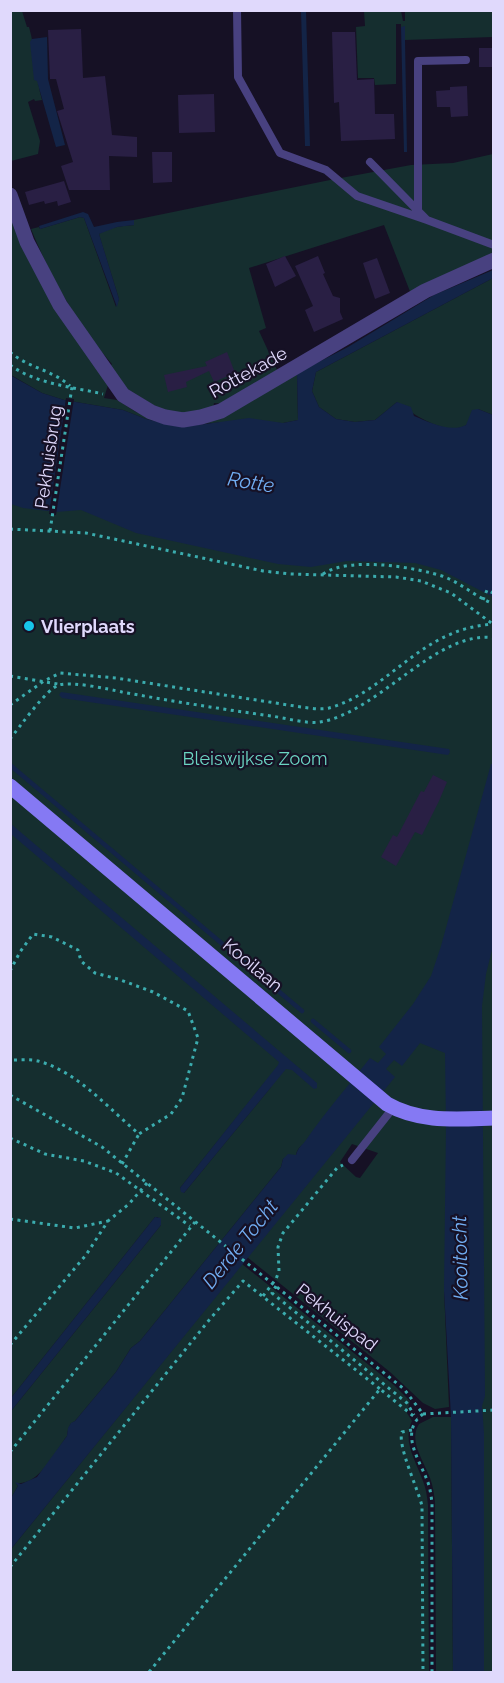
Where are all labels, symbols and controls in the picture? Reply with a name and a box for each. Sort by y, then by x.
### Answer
street label: Rottekade [205,342,291,402]
street label: Pekhuisbrug [30,404,66,510]
water label: Rotte [226,466,276,498]
place label: Vlierplaats [41,616,135,637]
marker: Vlierplaats [22,619,36,633]
park label: Bleiswijkse Zoom [183,748,327,769]
street label: Kooilaan [219,934,287,996]
water label: Derde Tocht [197,1194,283,1293]
water label: Kooitocht [447,1215,473,1300]
street label: Pekhuispad [292,1279,382,1355]

